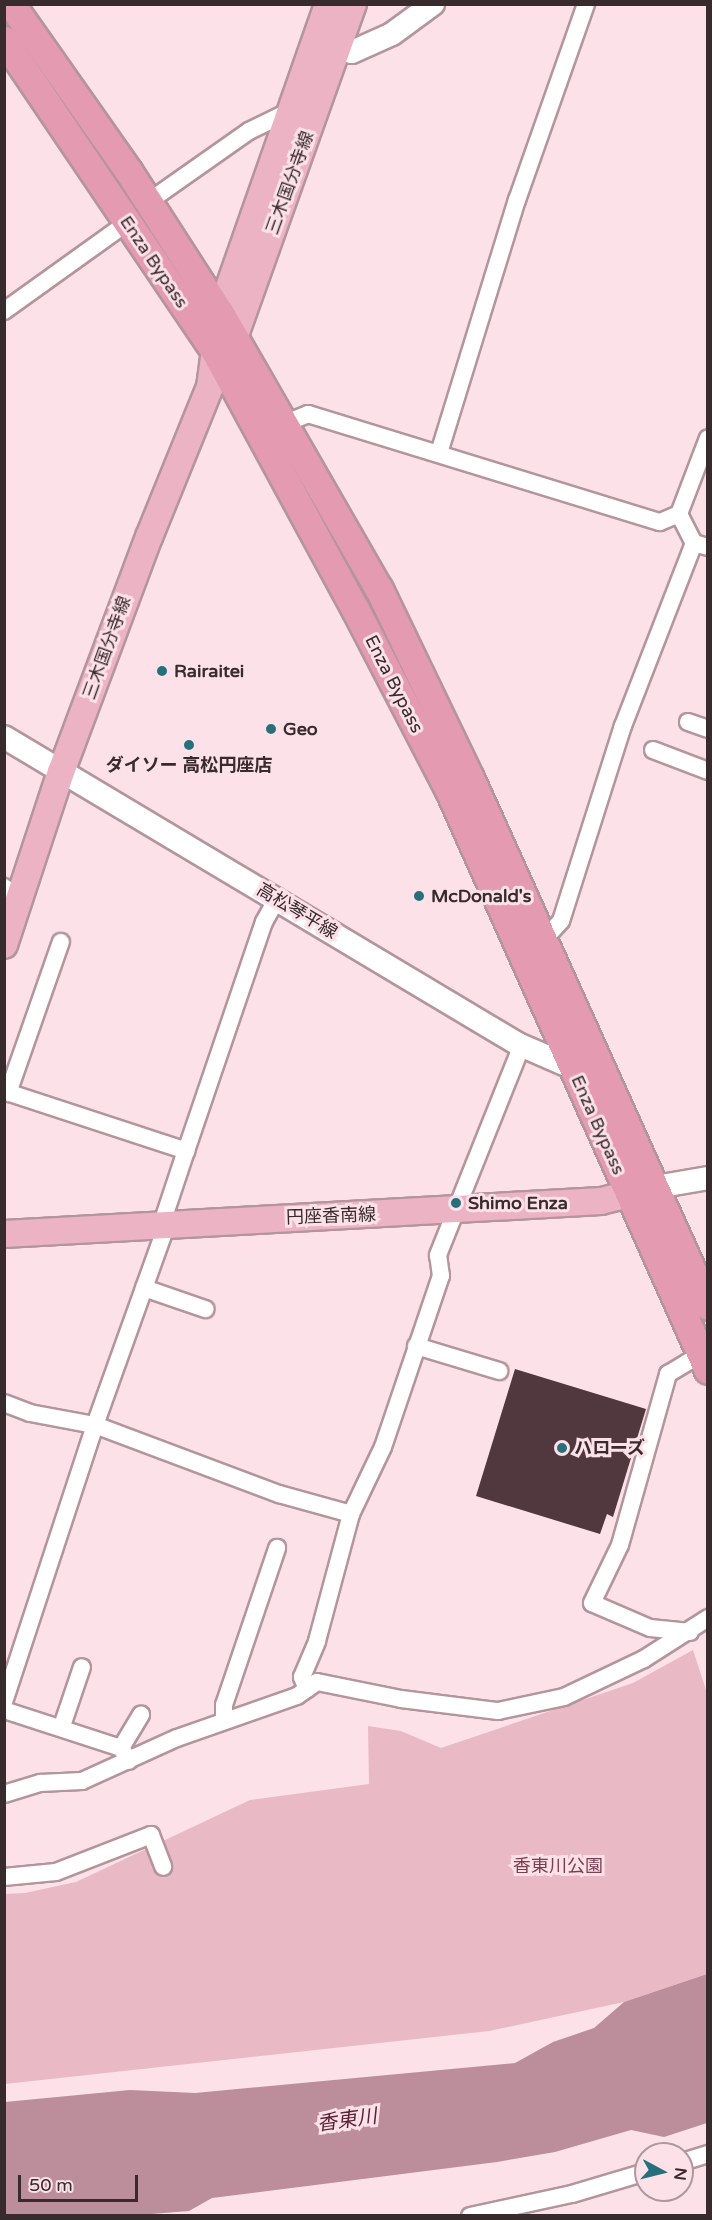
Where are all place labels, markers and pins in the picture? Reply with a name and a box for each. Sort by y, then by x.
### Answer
place label: Rairaitei [174,660,244,682]
marker: Rairaitei [155,664,169,678]
place label: Geo [283,718,318,740]
marker: Geo [264,722,278,736]
marker: ダイソー 高松円座店 [182,738,196,752]
place label: ダイソー 高松円座店 [106,754,272,776]
place label: McDonald's [431,885,531,907]
marker: McDonald's [412,889,426,903]
place label: Shimo Enza [468,1192,568,1214]
marker: Shimo Enza [449,1196,463,1210]
place label: ハローズ [574,1437,646,1459]
marker: ハローズ [555,1441,569,1455]

